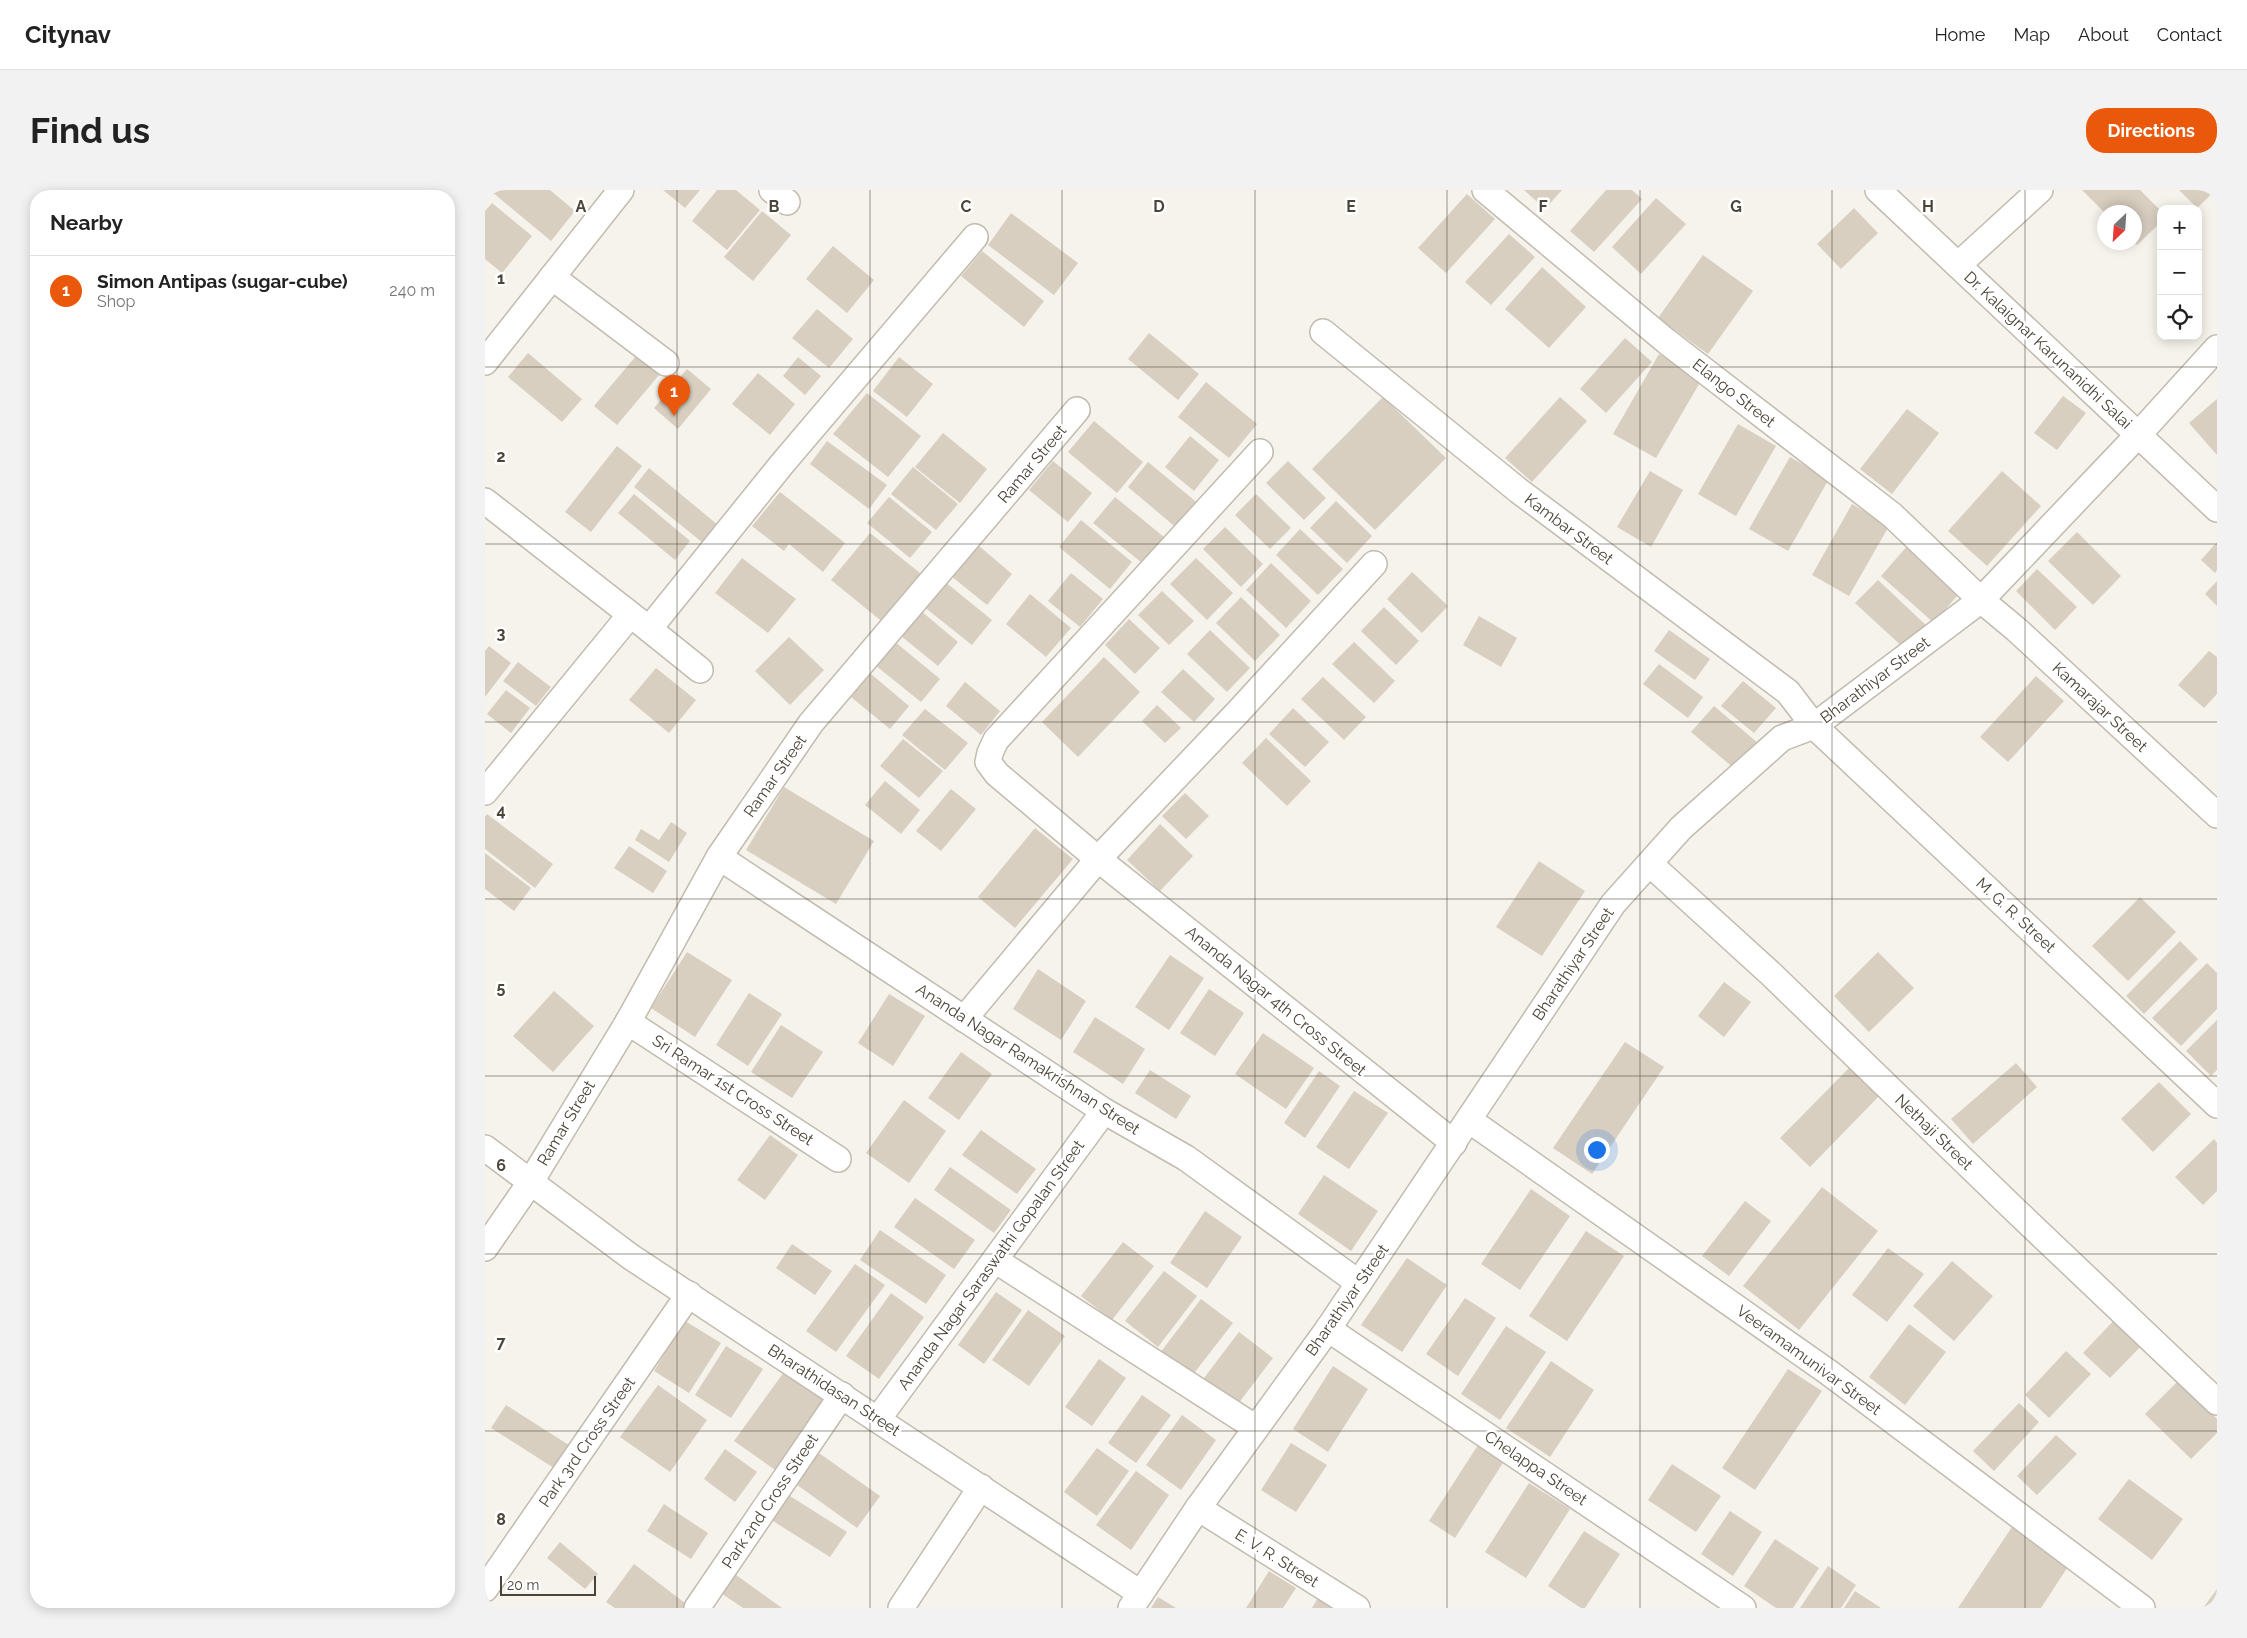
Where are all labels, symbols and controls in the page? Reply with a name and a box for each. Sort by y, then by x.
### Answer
text: Citynav [25,20,111,49]
text: Home [1934,24,1985,45]
text: Map [2013,24,2050,45]
text: About [2078,24,2129,45]
text: Contact [2157,24,2222,45]
button: Directions [2086,108,2217,153]
text: Find us [30,110,150,151]
text: A [576,197,587,216]
text: B [769,197,780,216]
text: C [961,197,972,216]
text: D [1153,197,1165,216]
text: E [1346,197,1356,216]
text: F [1538,197,1548,216]
text: G [1730,197,1742,216]
text: H [1922,197,1934,216]
north arrow [2097,205,2142,250]
map controls [2157,205,2202,340]
button: + [2157,205,2202,250]
text: Nearby [50,210,123,235]
button: − [2157,250,2202,295]
street label: Dr. Kalaignar Karunanidhi Salai [1960,267,2136,433]
text: 1 [497,269,505,288]
text: Simon Antipas (sugar-cube) [97,270,348,292]
text: 1 [62,281,70,300]
text: 240 m [389,281,435,300]
text: Shop [97,292,135,311]
button: locate [2157,295,2202,340]
street label: Elango Street [1689,355,1780,432]
pin: 1 [658,375,690,416]
street label: Ramar Street [994,421,1071,507]
text: 2 [496,447,506,466]
street label: Kambar Street [1521,490,1618,569]
text: 3 [497,624,506,643]
street label: Bharathiyar Street [1817,632,1934,727]
street label: Kamarajar Street [2049,658,2152,756]
street label: Ramar Street [740,731,811,821]
text: 4 [496,801,506,820]
street label: M. G. R. Street [1972,873,2060,957]
street label: Bharathiyar Street [1528,903,1618,1024]
street label: Ananda Nagar 4th Cross Street [1182,922,1371,1080]
text: 5 [497,978,506,997]
street label: Ananda Nagar Ramakrishnan Street [913,979,1144,1139]
street label: Sri Ramar 1st Cross Street [649,1031,818,1150]
street label: Ramar Street [533,1076,599,1169]
street label: Nethaji Street [1891,1090,1977,1174]
street label: Ananda Nagar Saraswathi Gopalan Street [894,1136,1088,1394]
your location [1584,1137,1610,1163]
text: 6 [496,1156,506,1175]
street label: Bharathiyar Street [1301,1240,1393,1360]
street label: Veeramamunivar Street [1733,1301,1886,1419]
text: 7 [497,1333,506,1352]
street label: Bharathidasan Street [764,1340,904,1440]
street label: Park 3rd Cross Street [535,1373,639,1511]
street label: Chelappa Street [1481,1427,1591,1510]
street label: Park 2nd Cross Street [718,1430,822,1572]
text: 8 [496,1510,506,1529]
street label: E. V. R. Street [1232,1525,1323,1592]
scale bar [500,1573,596,1596]
text: 20 m [507,1577,539,1593]

